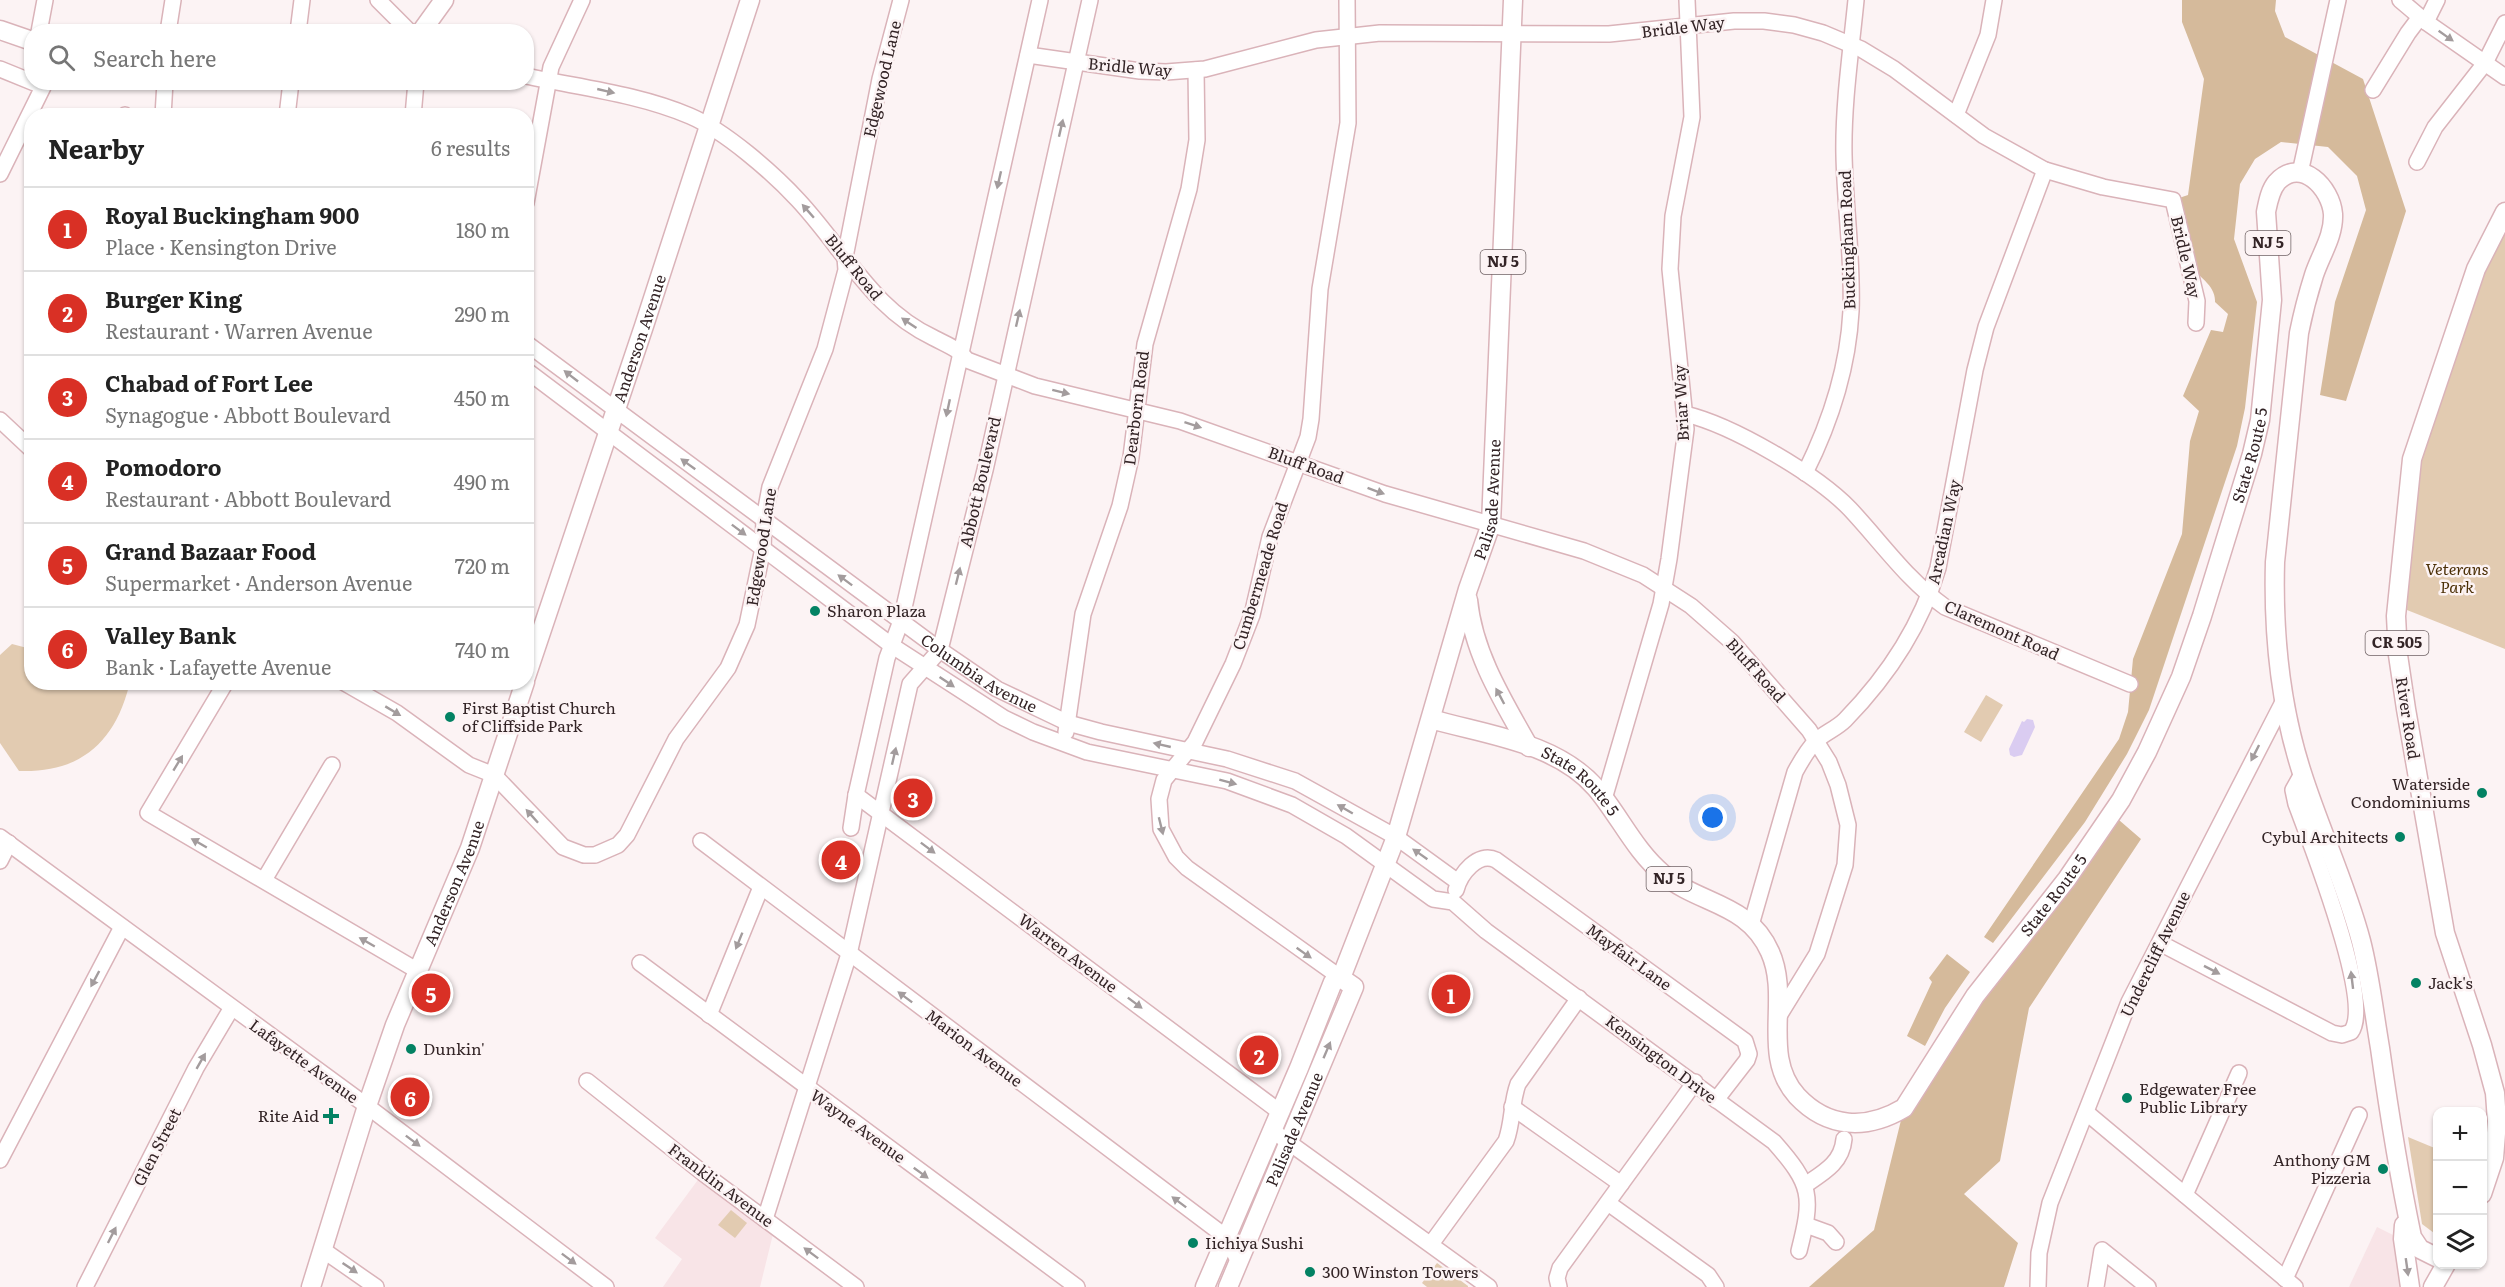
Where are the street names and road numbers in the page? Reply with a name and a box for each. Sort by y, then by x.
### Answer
street label: Bridle Way [1640,9,1727,43]
street label: Edgewood Lane [856,18,906,140]
street label: Bridle Way [1087,50,1174,82]
street label: Buckingham Road [1832,170,1860,310]
street label: Bridle Way [2166,213,2208,301]
street label: Bluff Road [820,228,889,305]
road number: NJ 5 [2246,231,2290,255]
road number: NJ 5 [1480,250,1526,274]
street label: Anderson Avenue [606,271,671,406]
street label: Dearborn Road [1116,349,1154,467]
street label: Briar Way [1666,363,1694,442]
street label: State Route 5 [2225,406,2272,506]
street label: Abbott Boulevard [952,414,1006,550]
street label: Bluff Road [1265,439,1348,489]
street label: Palisade Avenue [1466,439,1506,563]
street label: Arcadian Way [1920,476,1966,587]
street label: Edgewood Lane [739,486,781,608]
street label: Cumbermeade Road [1225,498,1293,653]
street label: Claremont Road [1941,593,2064,665]
street label: Columbia Avenue [916,627,1042,718]
road number: CR 505 [2366,631,2428,655]
street label: Bluff Road [1721,632,1792,707]
street label: River Road [2391,675,2427,761]
street label: State Route 5 [1538,739,1626,820]
street label: Anderson Avenue [417,817,489,949]
street label: State Route 5 [2013,849,2092,941]
road number: NJ 5 [1646,867,1692,891]
street label: Undercliff Avenue [2113,886,2195,1021]
street label: Warren Avenue [1014,907,1123,998]
street label: Mayfair Lane [1582,917,1677,996]
street label: Marion Avenue [921,1003,1028,1092]
street label: Kensington Drive [1601,1008,1722,1108]
street label: Lafayette Avenue [245,1012,364,1108]
street label: Palisade Avenue [1259,1068,1328,1190]
street label: Wayne Avenue [806,1082,911,1168]
street label: Glen Street [126,1103,186,1190]
street label: Franklin Avenue [664,1137,779,1232]

